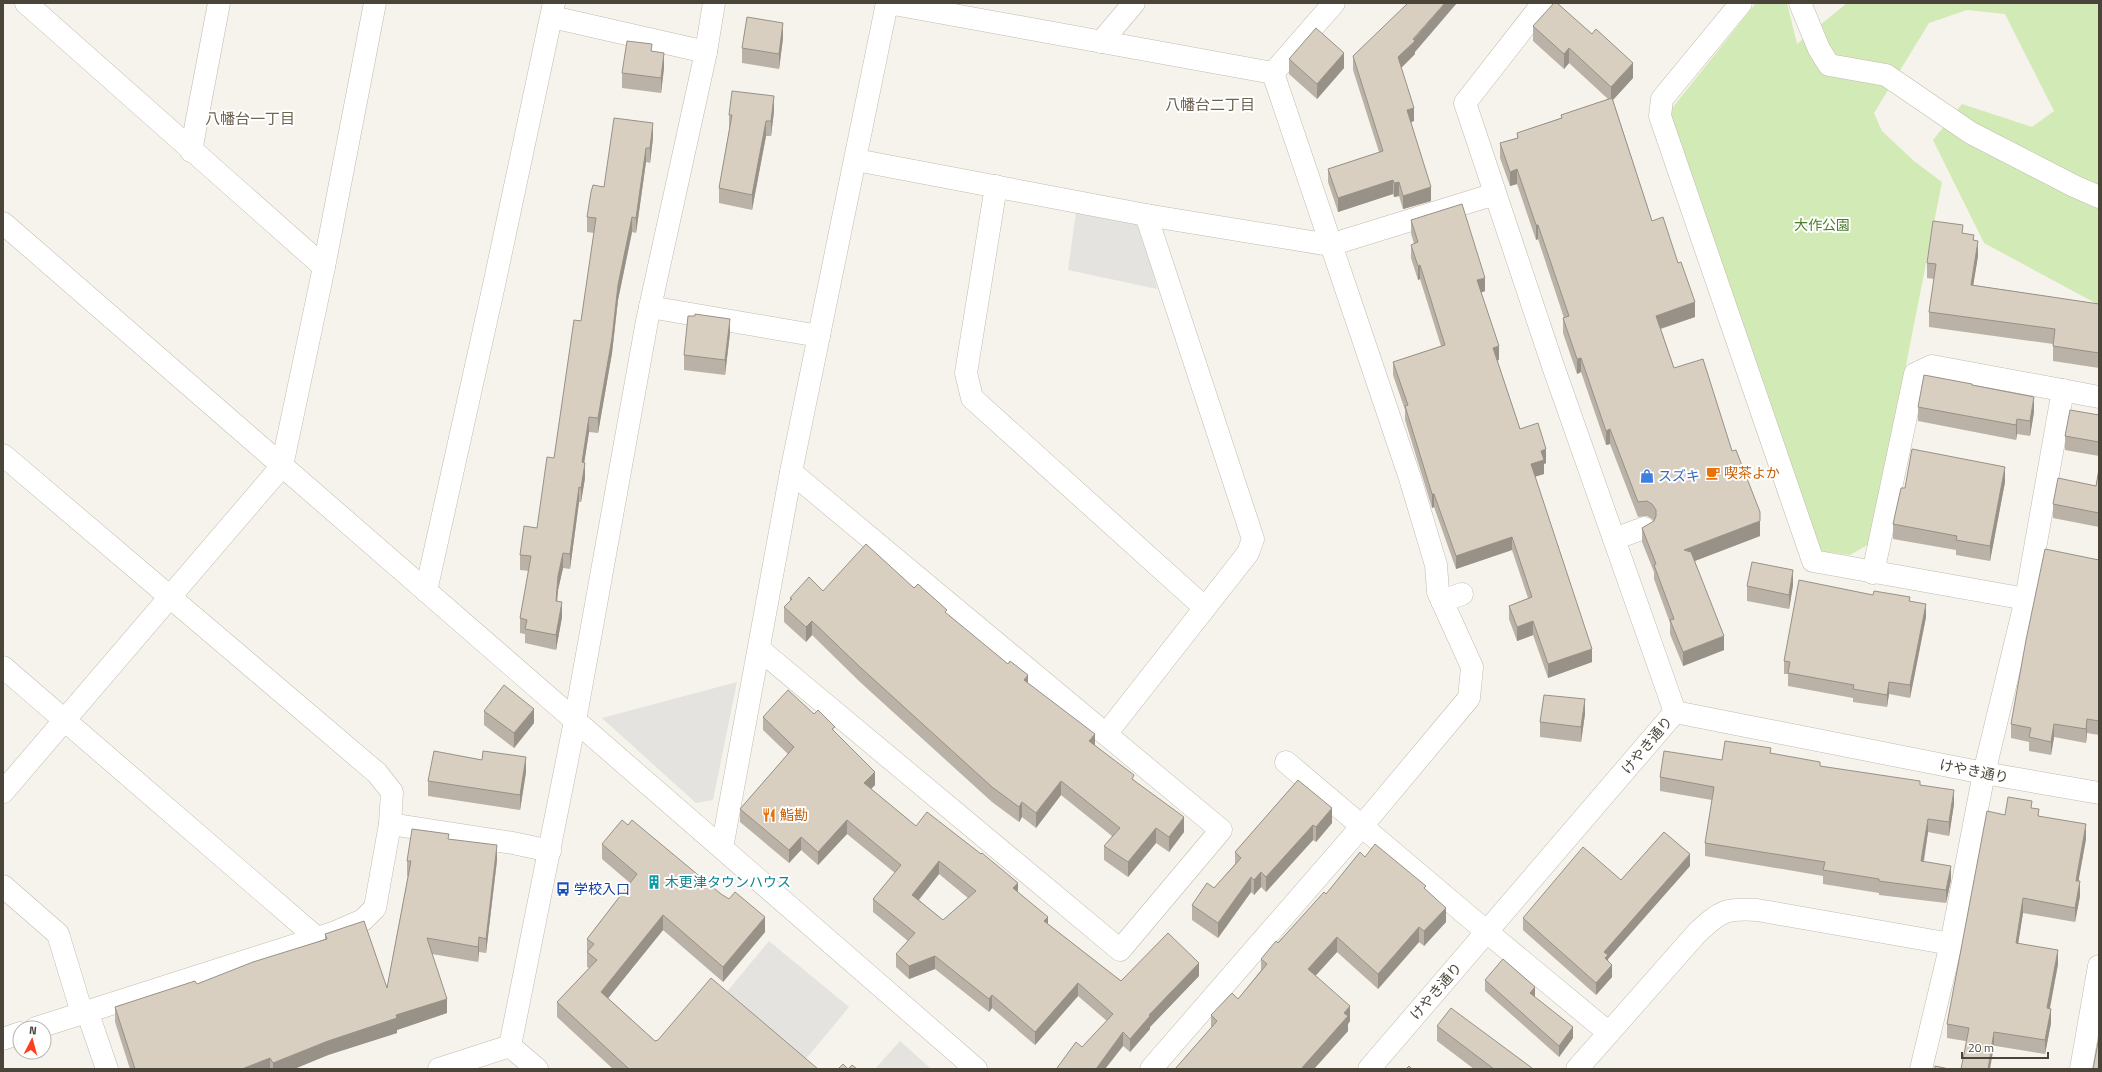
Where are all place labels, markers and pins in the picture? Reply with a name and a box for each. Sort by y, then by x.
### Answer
place label: 喫茶よか [1724,462,1780,483]
place label: スズキ [1658,465,1700,486]
cafe icon: 喫茶よか [1705,465,1721,481]
shop icon: スズキ [1639,468,1655,484]
place label: 鮨勘 [780,804,808,825]
restaurant icon: 鮨勘 [761,807,777,823]
place label: 木更津タウンハウス [665,871,791,892]
building icon: 木更津タウンハウス [646,874,662,890]
place label: 学校入口 [574,878,630,899]
bus stop icon: 学校入口 [555,881,571,897]

